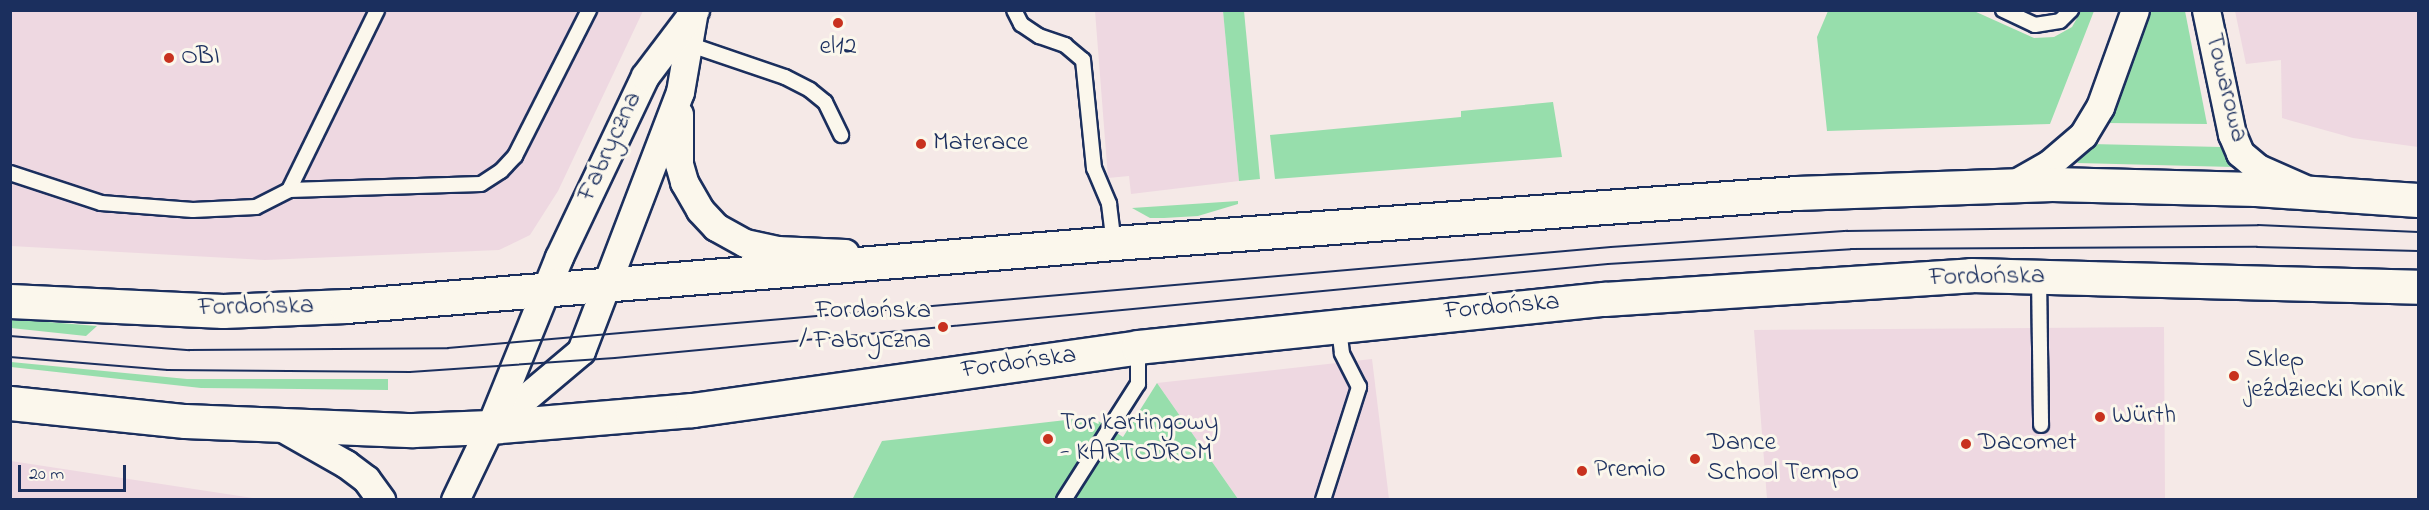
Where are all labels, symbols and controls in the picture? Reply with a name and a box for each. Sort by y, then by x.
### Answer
marker: el12 [831,16,845,30]
street label: Towarowa [2196,30,2254,146]
place label: el12 [819,32,857,64]
place label: OBI [181,42,220,74]
marker: OBI [162,51,176,65]
street label: Fabryczna [572,87,650,207]
place label: Materace [933,128,1028,160]
marker: Materace [914,137,928,151]
street label: Fordońska [1929,261,2045,295]
street label: Fordońska [1443,287,1561,329]
street label: Fordońska [198,291,314,325]
place label: Fordońska / Fabryczna [799,296,931,358]
marker: Fordońska / Fabryczna [936,320,950,334]
street label: Fordońska [960,341,1078,387]
place label: Sklep jeździecki Konik [2246,345,2405,406]
marker: Sklep jeździecki Konik [2227,369,2241,383]
place label: Würth [2112,401,2176,433]
place label: Tor kartingowy - KARTODROM [1060,408,1218,470]
marker: Würth [2093,410,2107,424]
place label: Dance School Tempo [1707,428,1859,490]
place label: Dacomet [1978,428,2077,460]
marker: Tor kartingowy - KARTODROM [1041,432,1055,446]
marker: Dacomet [1959,437,1973,451]
marker: Dance School Tempo [1688,452,1702,466]
scale bar [21,453,129,491]
place label: Premio [1594,455,1666,487]
text: 20 m [29,462,64,488]
marker: Premio [1575,464,1589,478]

